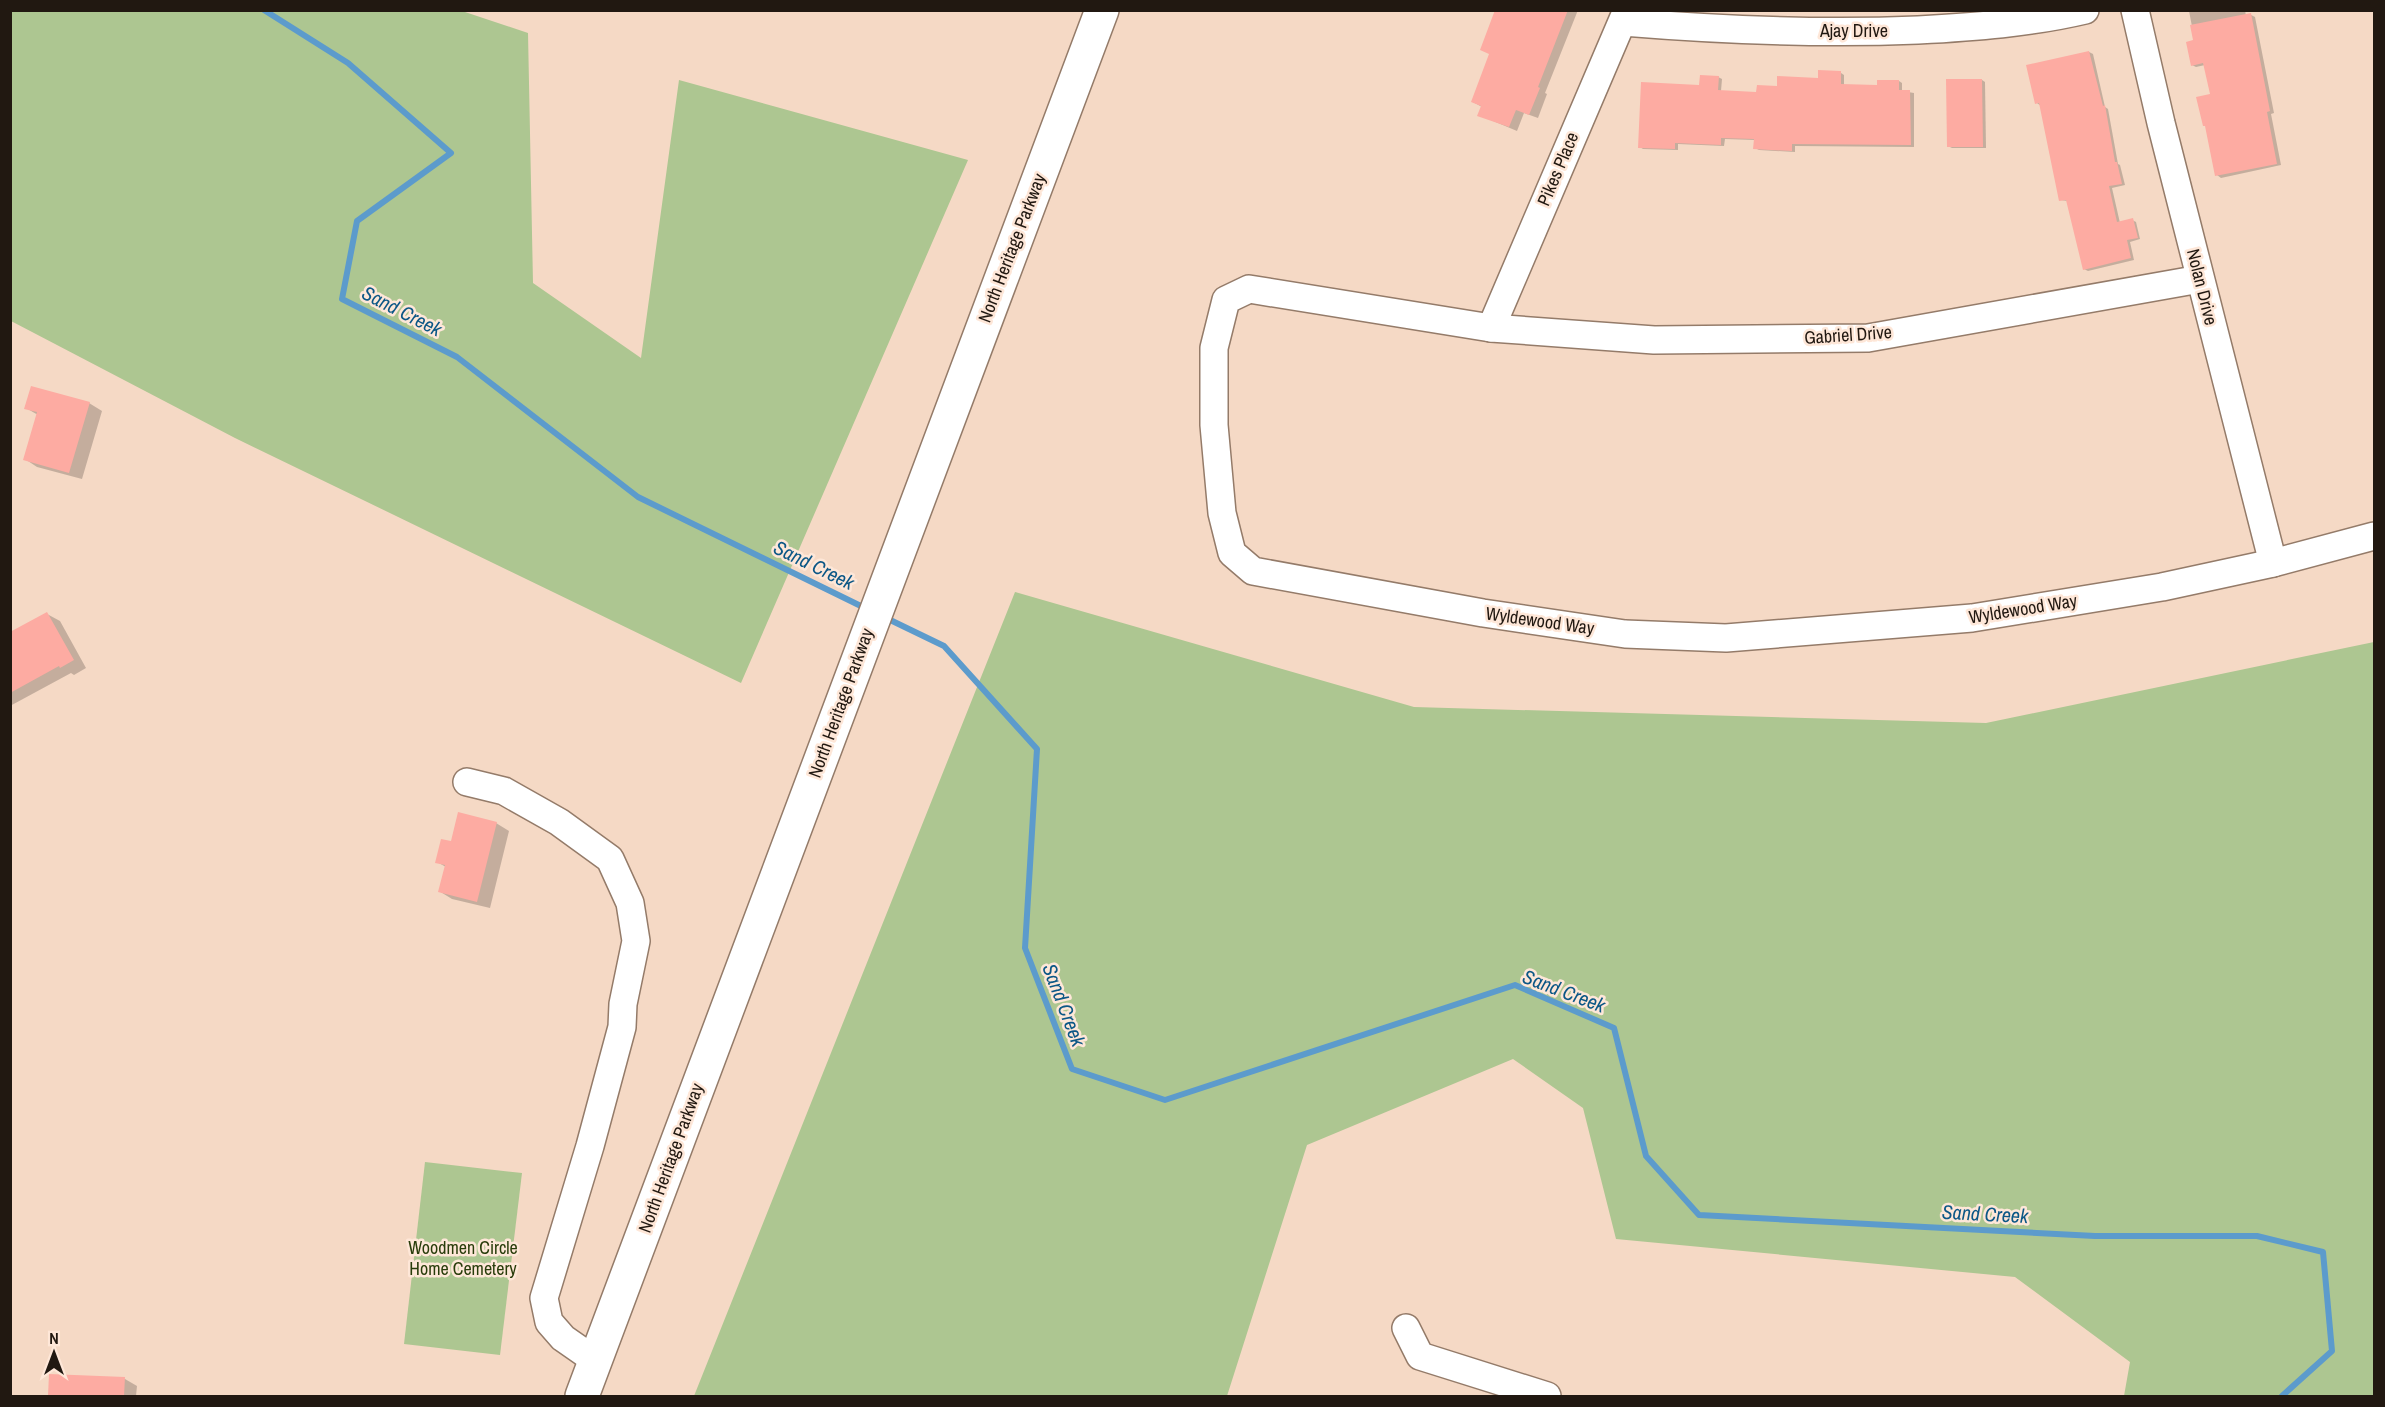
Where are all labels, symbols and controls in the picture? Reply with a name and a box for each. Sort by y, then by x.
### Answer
street label: Ajay Drive [1819,18,1888,43]
street label: Pikes Place [1531,128,1584,210]
street label: North Heritage Parkway [972,169,1052,326]
street label: Nolan Drive [2181,246,2224,328]
water label: Sand Creek [358,279,448,343]
street label: Gabriel Drive [1803,319,1893,350]
water label: Sand Creek [769,533,860,596]
street label: Wyldewood Way [1967,588,2079,629]
street label: Wyldewood Way [1484,601,1597,641]
street label: North Heritage Parkway [802,624,879,781]
water label: Sand Creek [1036,960,1093,1051]
water label: Sand Creek [1519,962,1610,1019]
street label: North Heritage Parkway [632,1079,709,1236]
water label: Sand Creek [1941,1198,2030,1229]
park label: Woodmen Circle Home Cemetery [408,1235,518,1281]
north arrow [24,1323,84,1383]
text: N [49,1327,59,1349]

